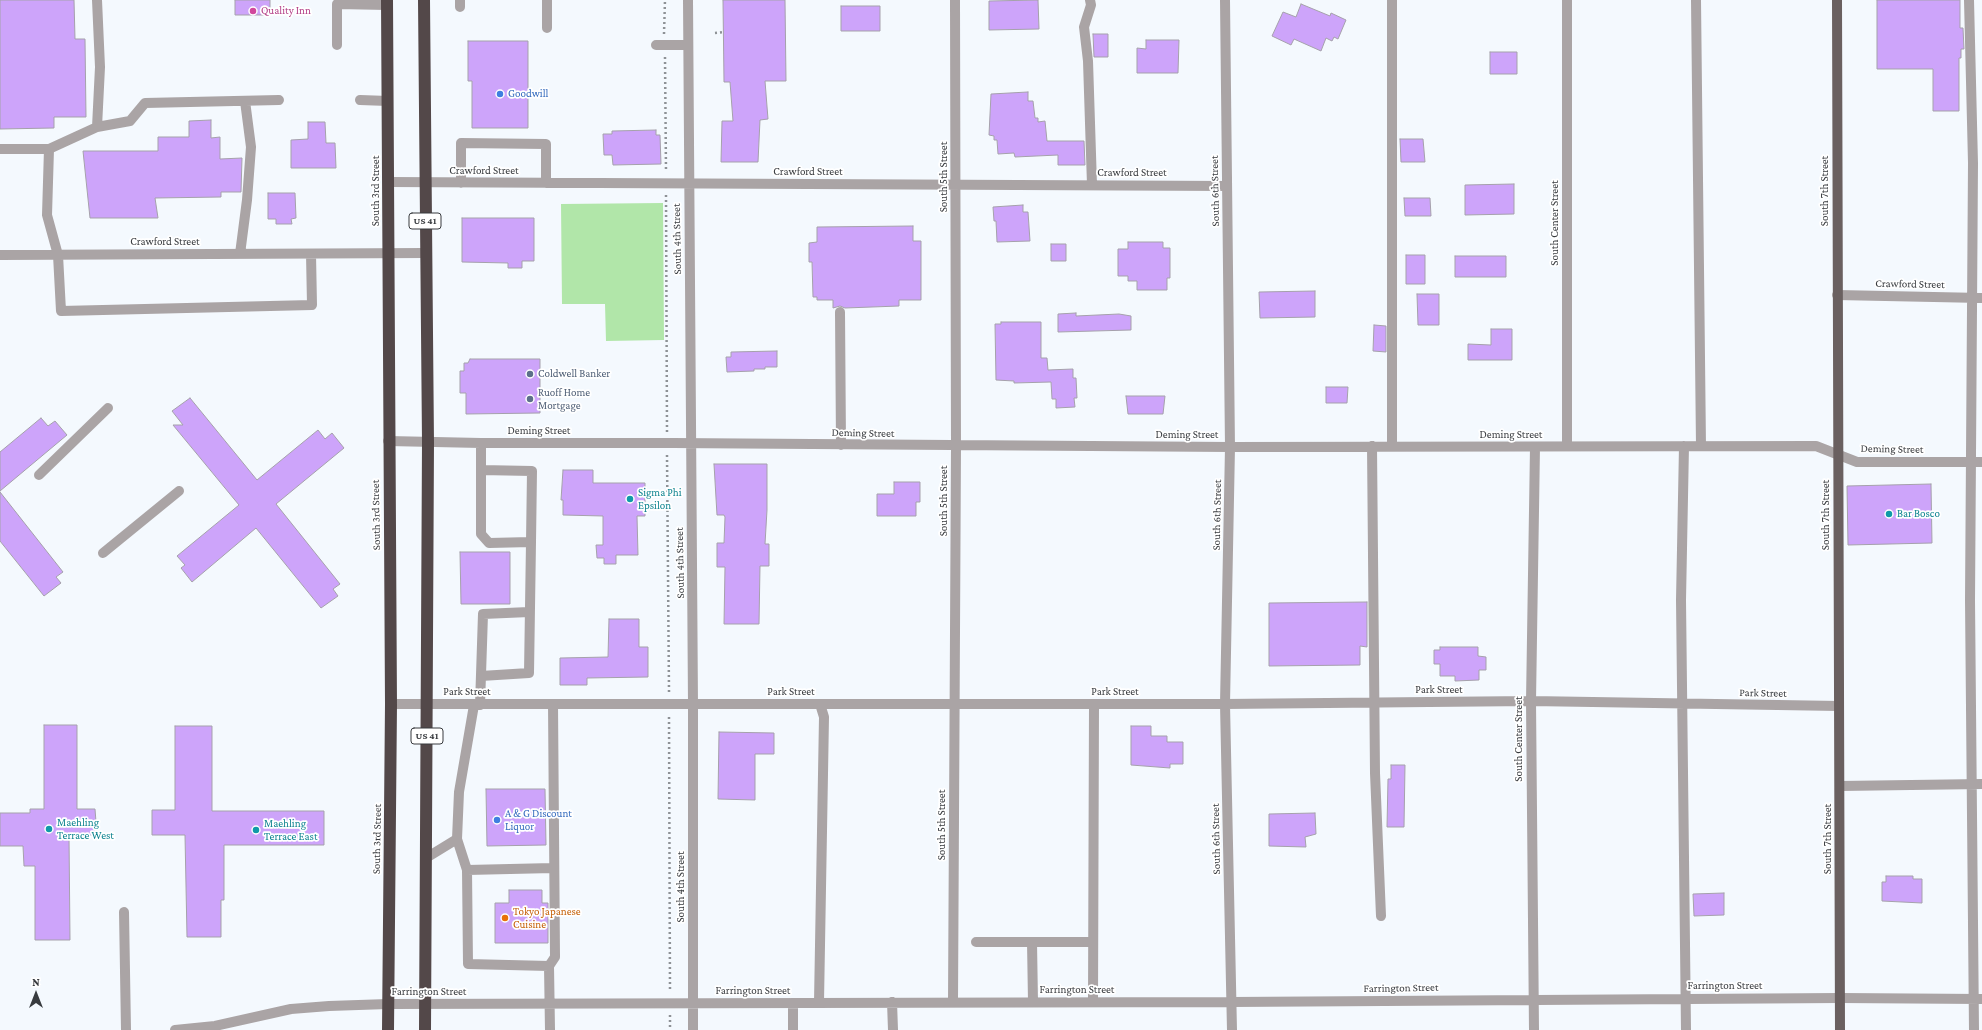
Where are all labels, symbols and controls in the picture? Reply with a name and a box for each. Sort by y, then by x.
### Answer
place label: Quality Inn [261,4,311,18]
marker: Quality Inn [248,6,258,16]
place label: Goodwill [508,87,548,101]
marker: Goodwill [495,89,505,99]
street label: South 5th Street [937,142,951,212]
street label: South 6th Street [1208,155,1222,227]
street label: South 3rd Street [369,156,383,226]
street label: South 7th Street [1818,156,1832,226]
street label: Crawford Street [449,164,519,178]
street label: Crawford Street [773,165,843,179]
street label: Crawford Street [1097,166,1167,180]
street label: South Center Street [1548,180,1562,266]
street label: South 4th Street [670,203,684,275]
road number: US 41 [409,213,441,229]
street label: Crawford Street [130,235,200,249]
street label: Crawford Street [1875,277,1945,291]
place label: Coldwell Banker [538,367,610,381]
marker: Coldwell Banker [525,369,535,379]
place label: Ruoff Home Mortgage [538,386,590,412]
marker: Ruoff Home Mortgage [525,394,535,404]
street label: Deming Street [508,424,570,438]
street label: Deming Street [831,426,895,440]
street label: Deming Street [1156,428,1218,442]
street label: Deming Street [1480,428,1542,442]
street label: Deming Street [1860,442,1924,456]
street label: South 5th Street [937,466,951,536]
street label: South 6th Street [1210,479,1224,551]
street label: South 3rd Street [369,480,383,550]
street label: South 7th Street [1819,480,1833,550]
place label: Sigma Phi Epsilon [638,486,682,512]
marker: Sigma Phi Epsilon [625,494,635,504]
place label: Bar Bosco [1897,507,1940,521]
marker: Bar Bosco [1884,509,1894,519]
street label: South 4th Street [673,527,687,599]
street label: Park Street [1415,683,1463,697]
street label: Park Street [443,685,491,699]
street label: Park Street [767,685,815,699]
street label: Park Street [1091,685,1139,699]
street label: Park Street [1739,686,1787,700]
street label: South Center Street [1512,696,1526,782]
road number: US 41 [411,728,443,744]
street label: South 5th Street [935,790,949,860]
street label: South 6th Street [1209,803,1223,875]
street label: South 3rd Street [370,804,384,874]
street label: South 7th Street [1821,804,1835,874]
place label: A & G Discount Liquor [505,807,572,833]
marker: A & G Discount Liquor [492,815,502,825]
place label: Maehling Terrace West [57,816,114,842]
place label: Maehling Terrace East [264,817,318,843]
marker: Maehling Terrace West [44,824,54,834]
marker: Maehling Terrace East [251,825,261,835]
street label: South 4th Street [674,851,688,923]
place label: Tokyo Japanese Cuisine [513,905,581,931]
marker: Tokyo Japanese Cuisine [500,913,510,923]
north arrow [16,974,56,1014]
text: N [32,976,40,988]
street label: Farrington Street [1688,979,1762,993]
street label: Farrington Street [1363,981,1439,995]
street label: Farrington Street [1040,983,1114,997]
street label: Farrington Street [716,984,790,998]
street label: Farrington Street [392,985,466,999]

